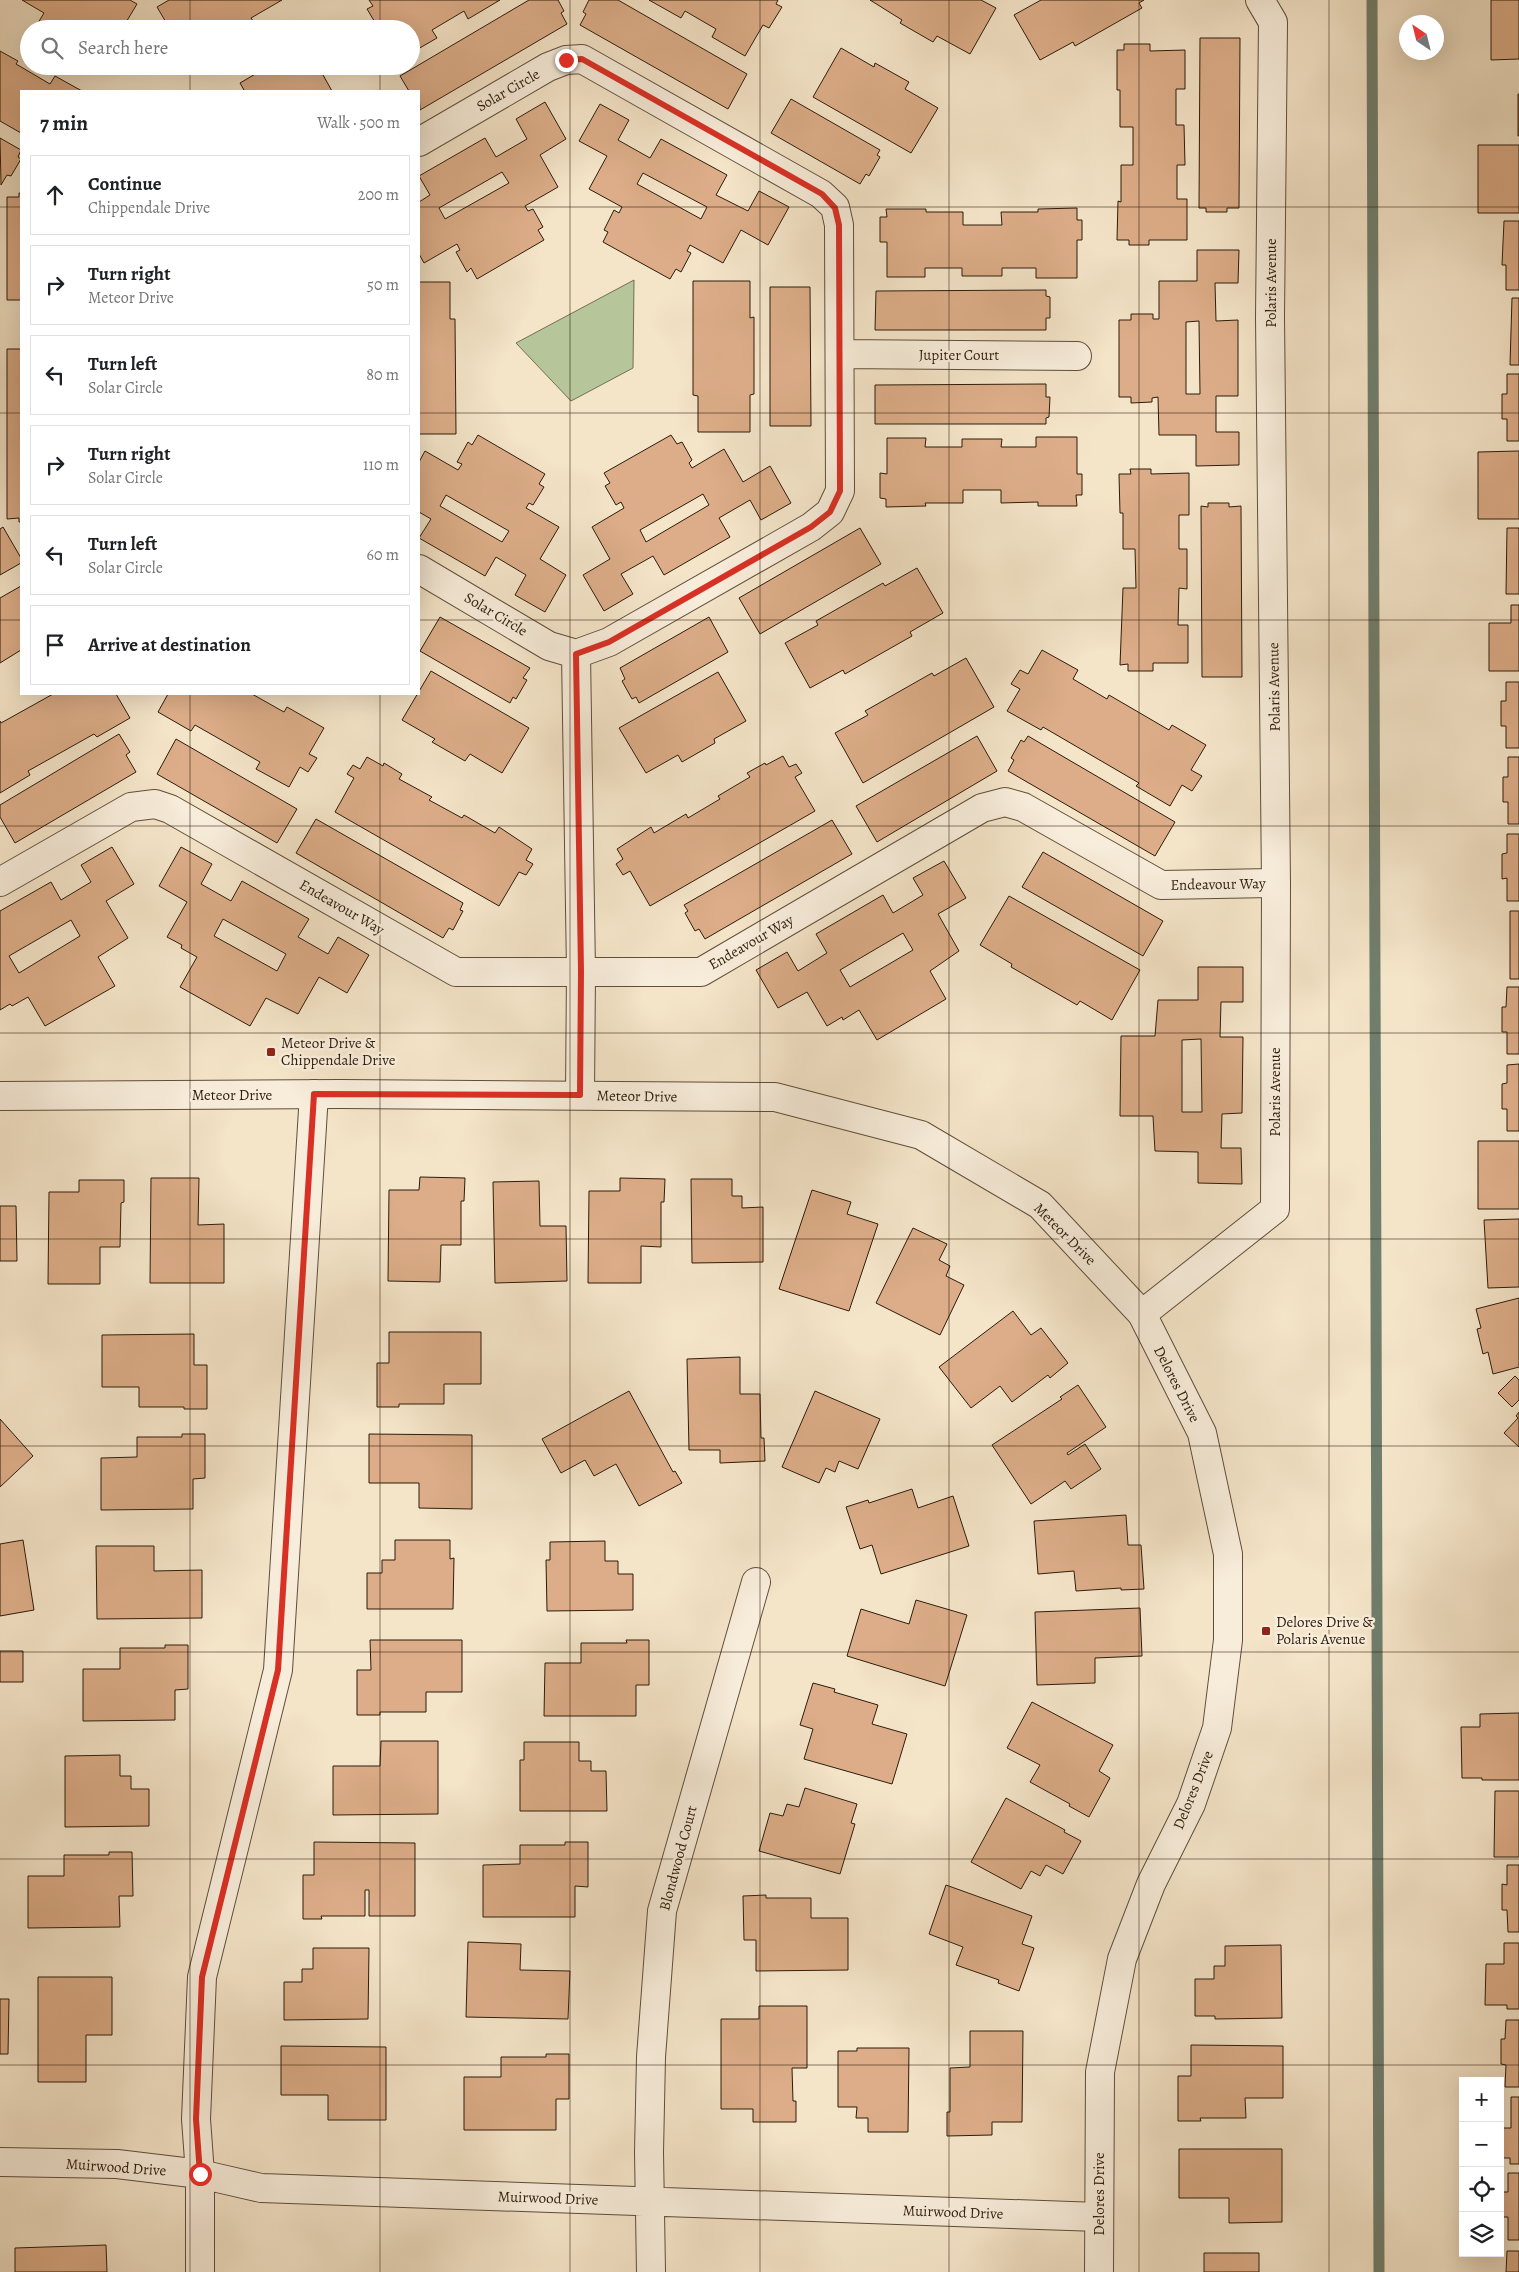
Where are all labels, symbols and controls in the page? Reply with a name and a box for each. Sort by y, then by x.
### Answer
north arrow [1399,15,1444,60]
search box [20,20,420,75]
icon: search [38,34,66,62]
text: Search here [78,35,168,61]
route end [555,49,578,72]
street label: Solar Circle [473,64,544,116]
text: 7 min [40,109,88,137]
text: Walk · 500 m [317,112,400,134]
text: Continue [88,171,162,197]
icon: ahead [41,181,69,209]
text: 200 m [358,184,399,206]
text: Chippendale Drive [88,197,210,219]
street label: Polaris Avenue [1261,238,1281,328]
text: Turn right [88,261,170,287]
icon: right [41,271,69,299]
text: 50 m [367,274,399,296]
text: Meteor Drive [88,287,174,309]
street label: Jupiter Court [919,345,999,365]
text: Turn left [88,351,157,377]
icon: left [41,361,69,389]
text: 80 m [366,364,399,386]
text: Solar Circle [88,377,163,399]
text: Turn right [88,441,170,467]
icon: right [41,451,69,479]
text: 110 m [363,454,399,476]
text: Solar Circle [88,467,163,489]
text: Turn left [88,531,157,557]
icon: left [41,541,69,569]
text: 60 m [367,544,399,566]
text: Solar Circle [88,557,163,579]
street label: Solar Circle [461,587,531,641]
icon: arrive [41,631,69,659]
text: Arrive at destination [88,632,251,658]
street label: Polaris Avenue [1263,642,1285,732]
street label: Endeavour Way [1170,873,1266,895]
street label: Endeavour Way [296,875,388,940]
street label: Endeavour Way [705,909,797,974]
place label: Meteor Drive & Chippendale Drive [281,1033,396,1070]
marker: Meteor Drive & Chippendale Drive [265,1046,277,1058]
street label: Polaris Avenue [1265,1047,1285,1137]
street label: Meteor Drive [192,1085,273,1105]
street label: Meteor Drive [597,1085,678,1107]
street label: Meteor Drive [1029,1198,1101,1270]
street label: Delores Drive [1149,1342,1205,1426]
place label: Delores Drive & Polaris Avenue [1276,1612,1373,1649]
marker: Delores Drive & Polaris Avenue [1260,1625,1272,1637]
street label: Delores Drive [1168,1747,1218,1832]
street label: Blondwood Court [654,1803,702,1913]
map controls [1459,2077,1504,2257]
button: + [1459,2077,1504,2122]
button: − [1459,2122,1504,2167]
street label: Delores Drive [1089,2152,1109,2236]
street label: Muirwood Drive [65,2154,167,2181]
route start [189,2163,212,2186]
button: locate [1459,2167,1504,2212]
street label: Muirwood Drive [497,2186,599,2210]
street label: Muirwood Drive [902,2200,1004,2224]
button: layers [1459,2212,1504,2257]

